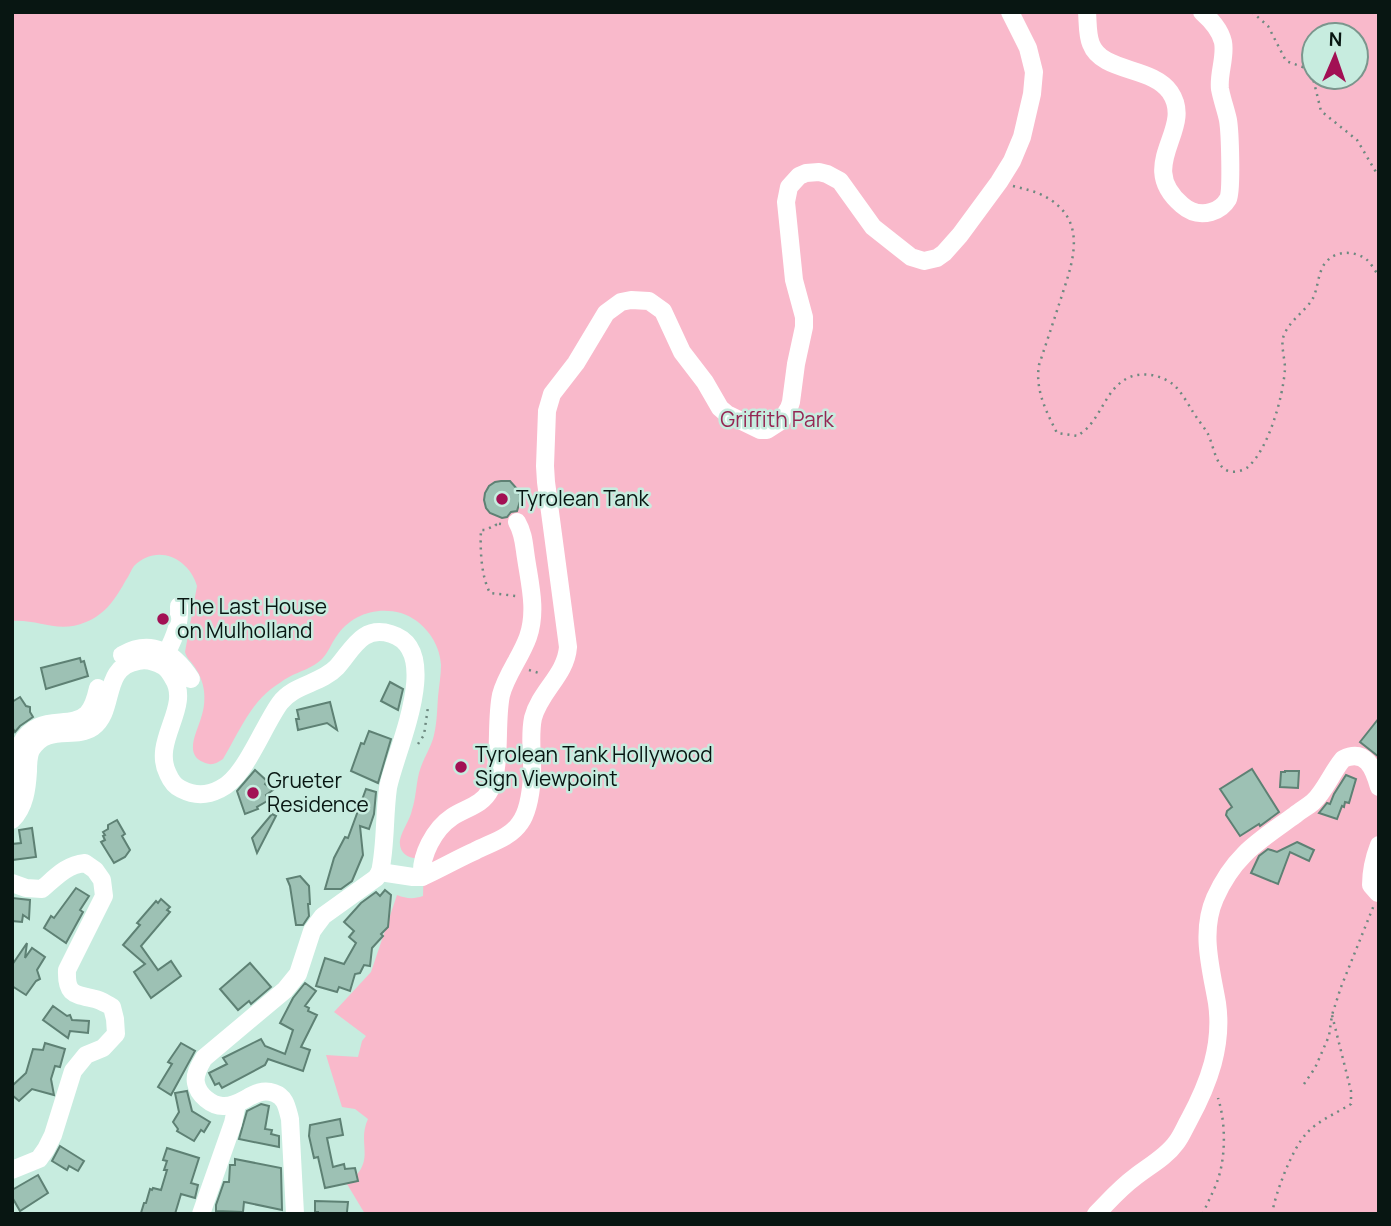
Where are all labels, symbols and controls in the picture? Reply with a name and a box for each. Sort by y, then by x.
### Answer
north arrow [1300,21,1370,91]
text: N [1328,26,1343,52]
park label: Griffith Park [720,405,834,433]
place label: Tyrolean Tank [516,484,649,512]
marker: Tyrolean Tank [494,491,510,507]
place label: The Last House on Mulholland [177,592,327,644]
marker: The Last House on Mulholland [155,611,171,627]
place label: Tyrolean Tank Hollywood Sign Viewpoint [475,740,713,792]
marker: Tyrolean Tank Hollywood Sign Viewpoint [453,759,469,775]
place label: Grueter Residence [267,766,369,818]
marker: Grueter Residence [245,785,261,801]

